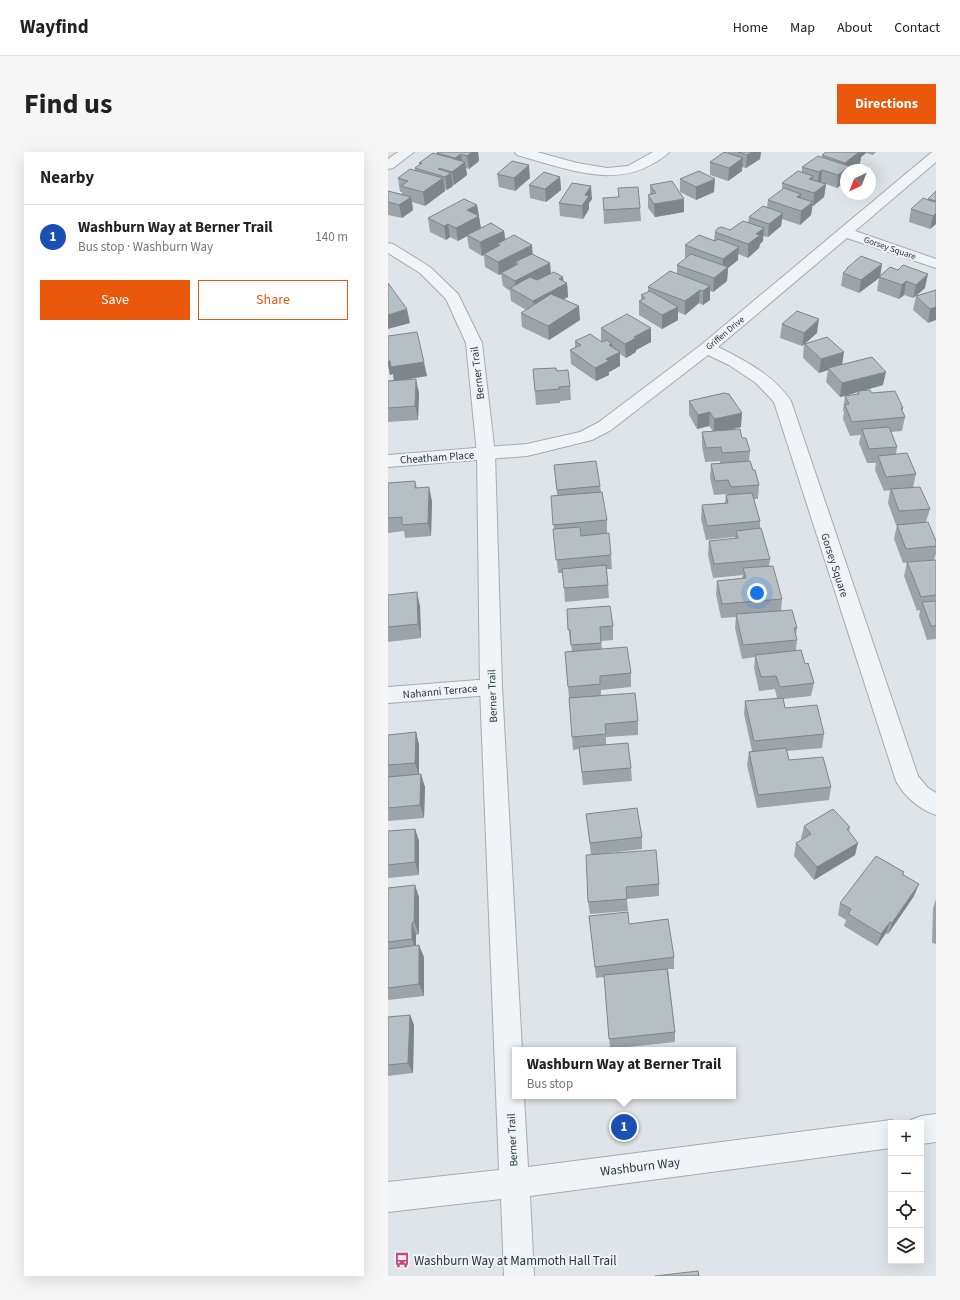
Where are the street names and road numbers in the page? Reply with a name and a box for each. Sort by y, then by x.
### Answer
street label: Gorsey Square [862,233,918,264]
street label: Griffen Drive [703,313,748,353]
street label: Berner Trail [467,345,488,400]
street label: Cheatham Place [399,447,475,468]
street label: Gorsey Square [817,531,852,600]
street label: Berner Trail [484,669,501,723]
street label: Nahanni Terrace [402,681,479,702]
street label: Berner Trail [504,1113,521,1167]
street label: Washburn Way [599,1153,681,1181]

